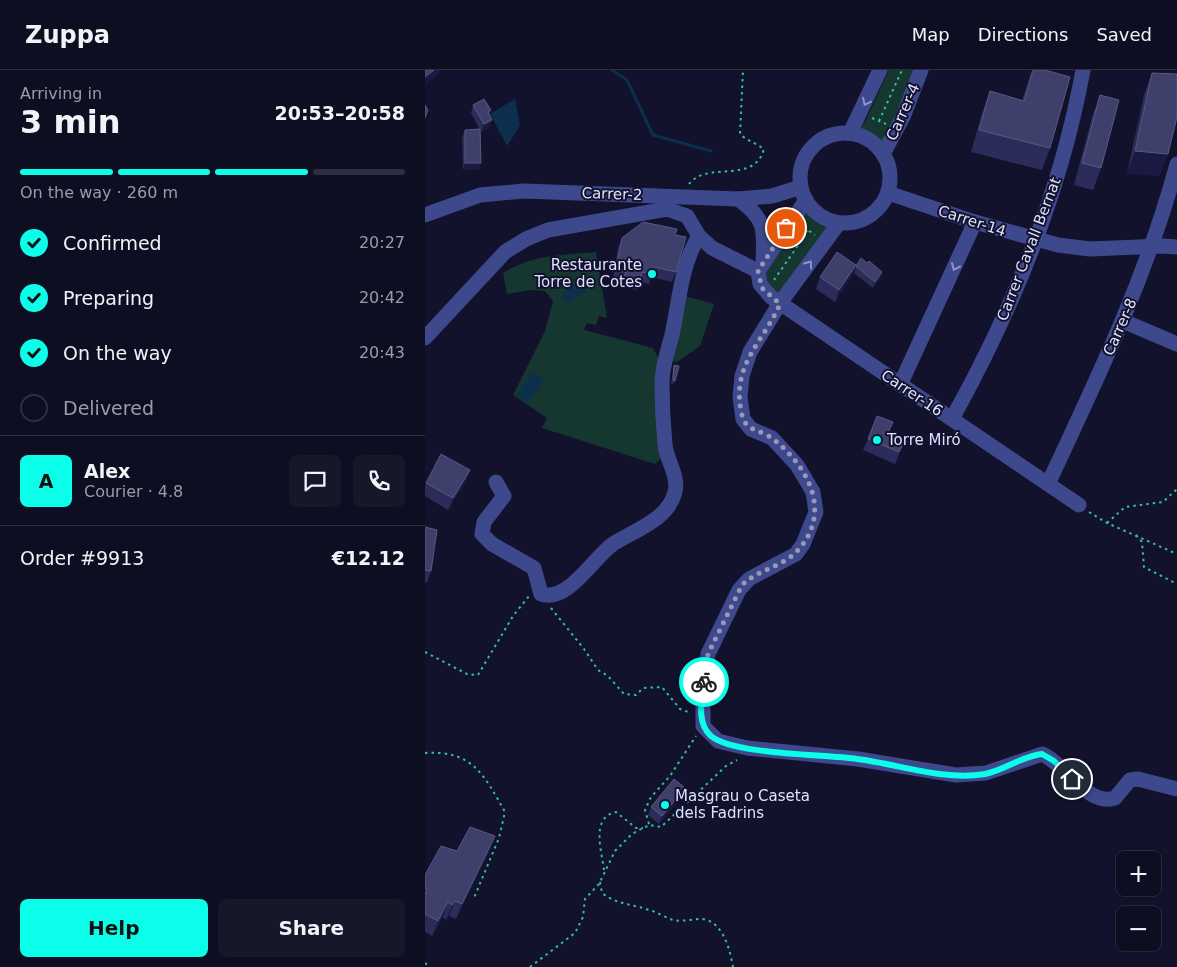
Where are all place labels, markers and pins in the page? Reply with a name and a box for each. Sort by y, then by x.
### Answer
pin [765,207,807,249]
place label: Restaurante Torre de Cotes [533,256,642,291]
marker: Restaurante Torre de Cotes [646,268,658,280]
place label: Torre Miró [886,431,961,449]
marker: Torre Miró [871,434,883,446]
pin [1051,758,1093,800]
place label: Masgrau o Caseta dels Fadrins [675,787,810,822]
marker: Masgrau o Caseta dels Fadrins [659,799,671,811]

